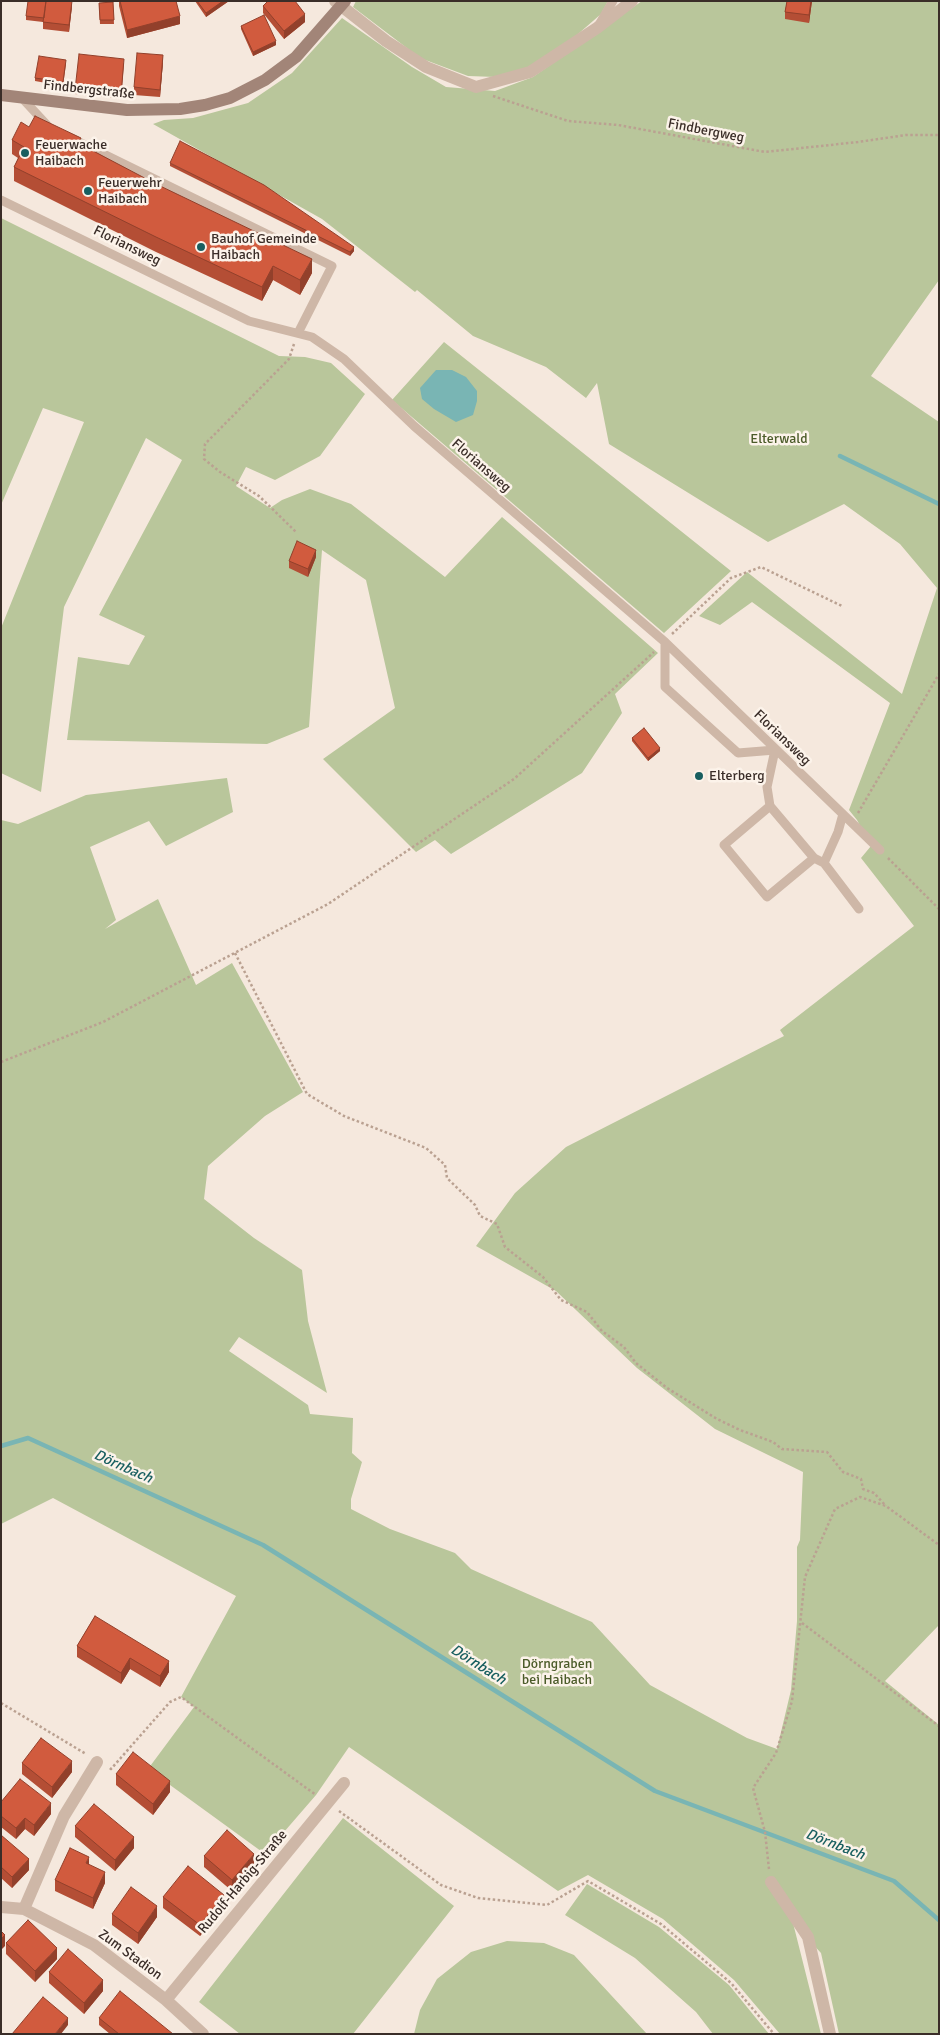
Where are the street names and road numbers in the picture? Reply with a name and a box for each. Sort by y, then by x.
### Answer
street label: Findbergstraße [42,77,136,103]
street label: Findbergweg [666,115,746,147]
street label: Floriansweg [91,222,163,270]
street label: Floriansweg [448,436,514,496]
street label: Floriansweg [750,707,814,769]
street label: Rudolf-Harbig-Straße [195,1827,291,1937]
street label: Zum Stadion [95,1926,165,1984]

